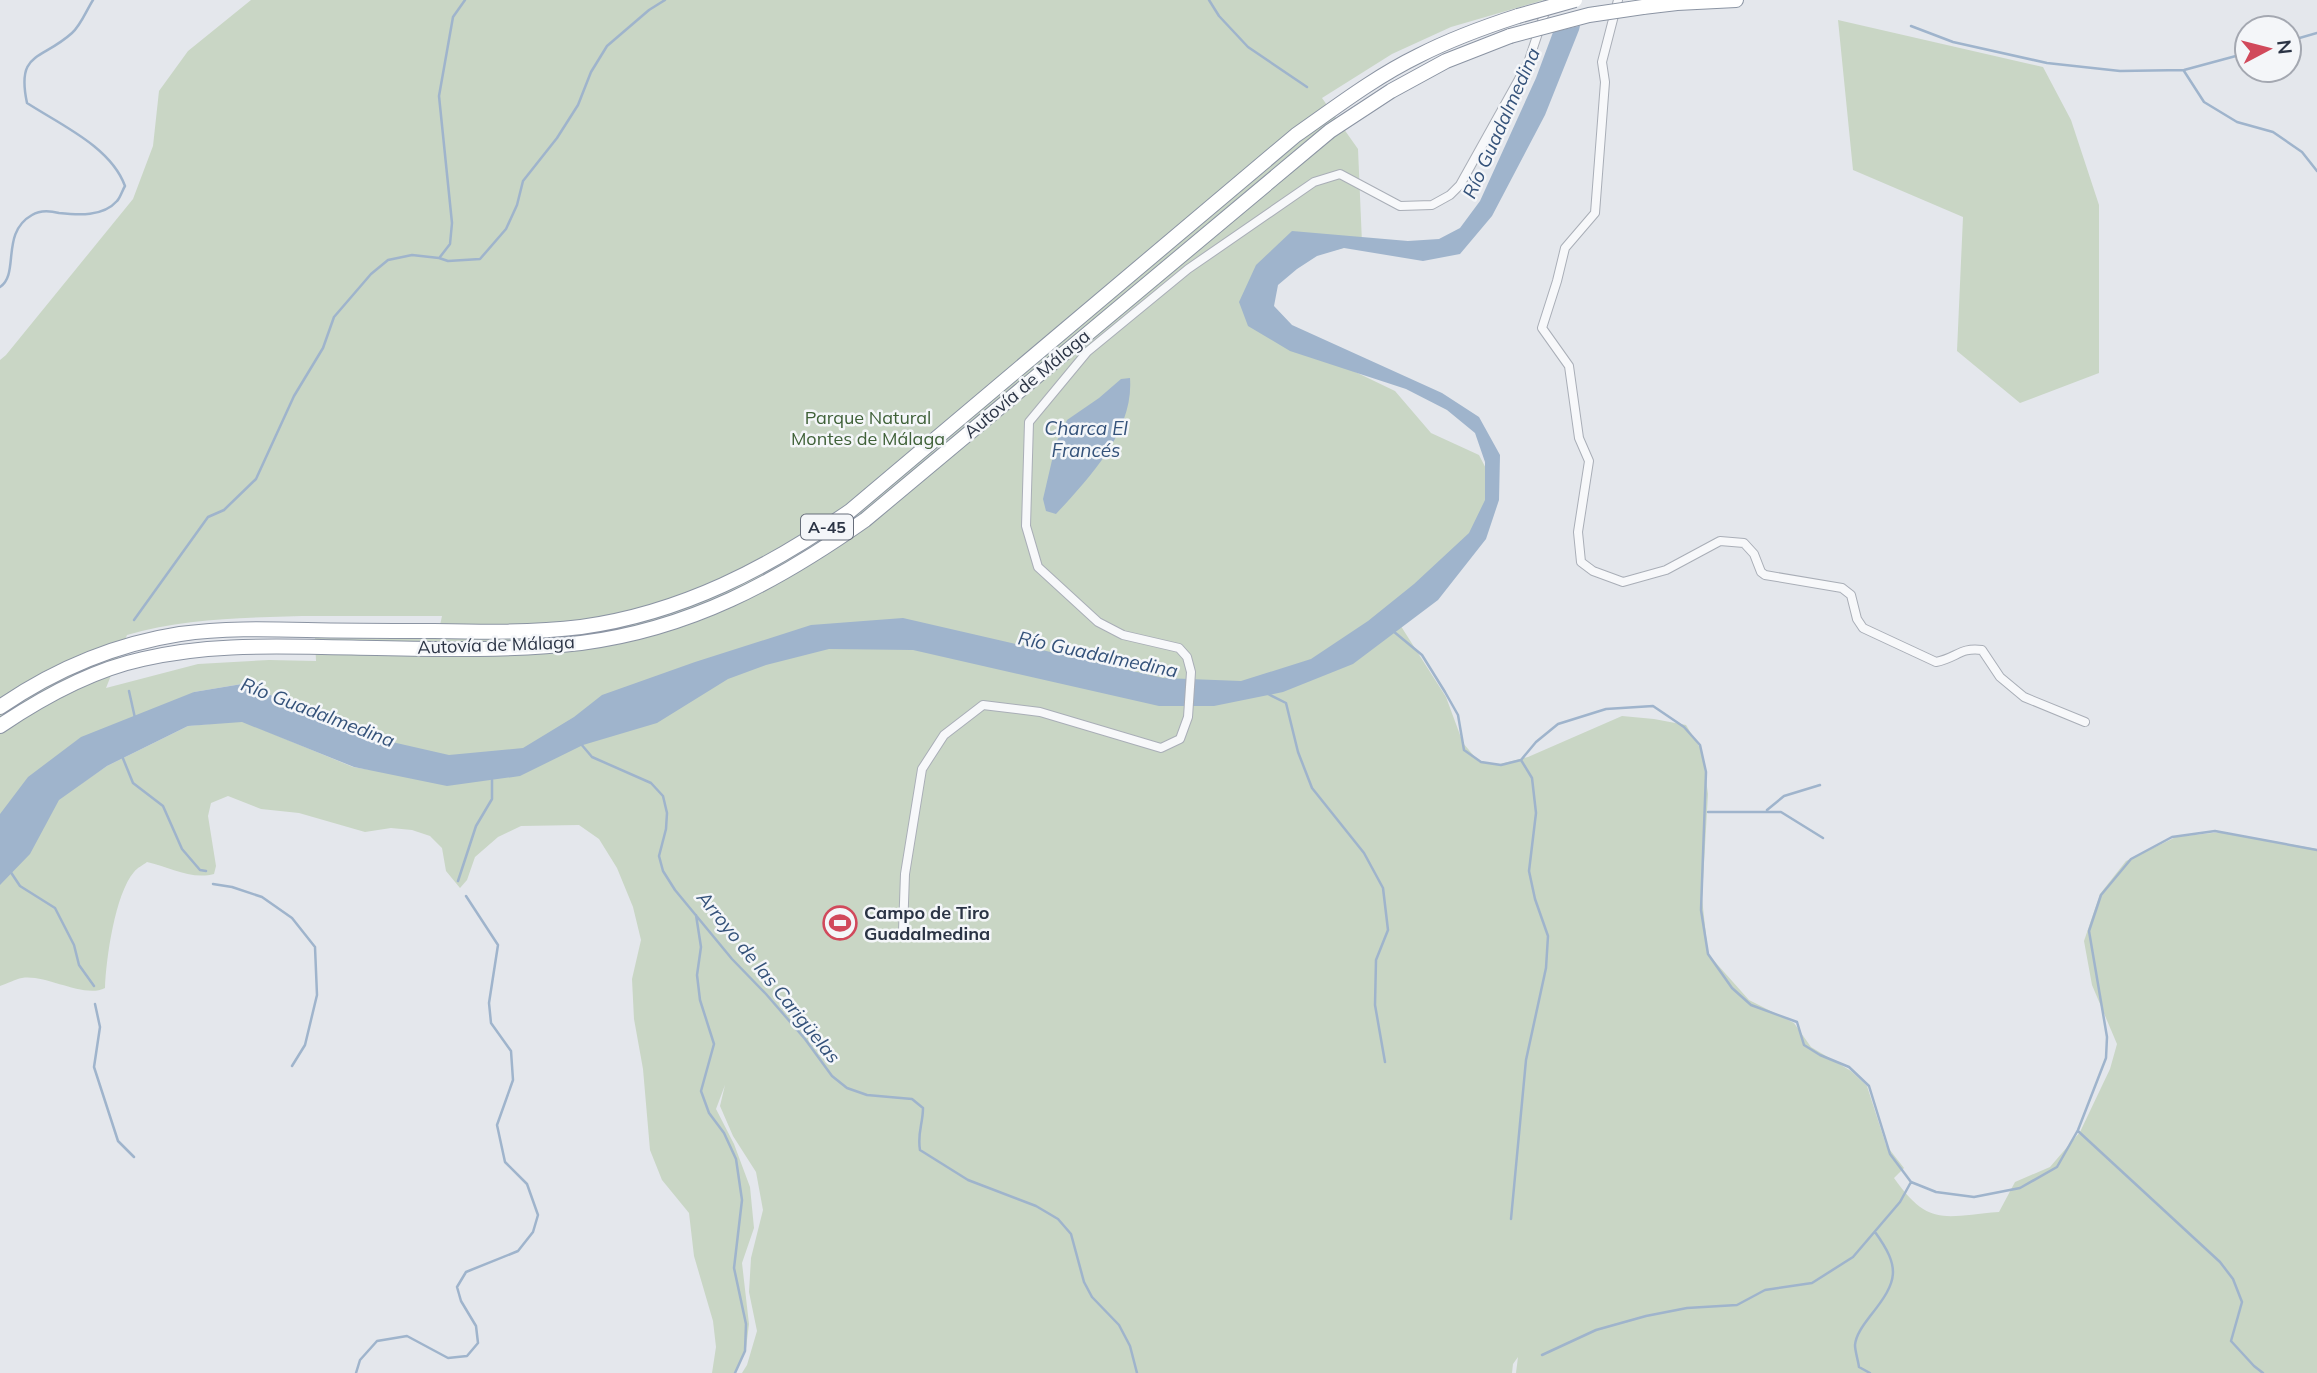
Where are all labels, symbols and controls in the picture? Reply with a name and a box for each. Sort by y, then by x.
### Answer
north arrow [2233,14,2303,84]
text: N [2272,38,2298,56]
water label: Río Guadalmedina [1457,44,1545,202]
street label: Autovía de Málaga [959,324,1094,443]
park label: Parque Natural Montes de Málaga [791,406,945,450]
water label: Charca El Francés [1044,416,1128,462]
road number: A-45 [801,514,853,540]
water label: Río Guadalmedina [1016,625,1180,683]
street label: Autovía de Málaga [417,630,575,659]
water label: Río Guadalmedina [238,672,398,752]
water label: Arroyo de las Carigüelas [691,885,846,1068]
place label: Campo de Tiro Guadalmedina [864,901,990,945]
sports icon: Campo de Tiro Guadalmedina [821,904,859,942]

